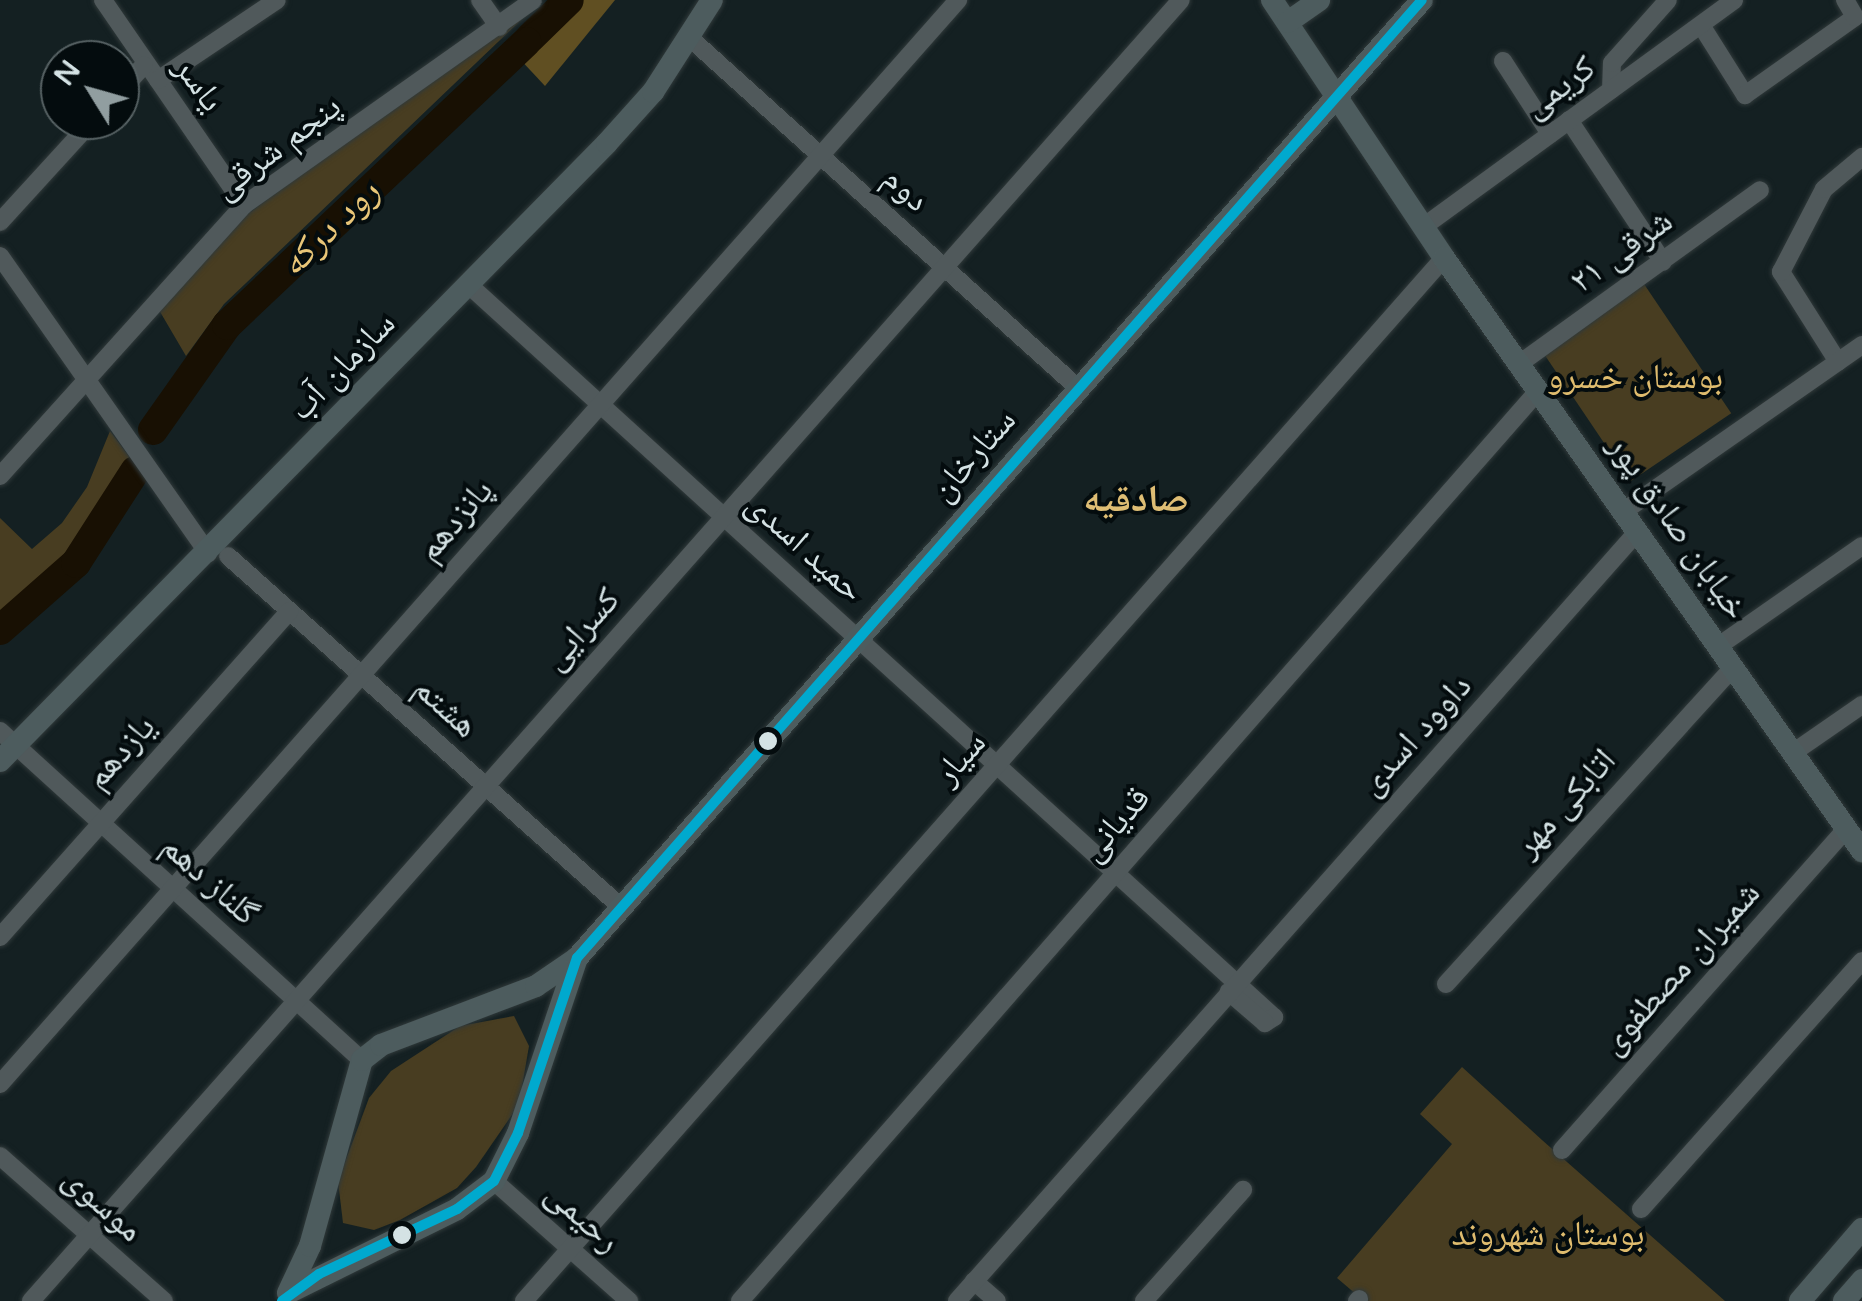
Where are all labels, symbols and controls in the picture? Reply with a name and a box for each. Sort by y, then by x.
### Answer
north arrow [40,40,140,140]
street label: کریمی [1515,47,1603,127]
street label: یاسر [165,48,233,120]
text: N [47,54,88,92]
street label: پنجم شرقی [205,85,349,209]
street label: دوم [874,157,938,221]
water label: رود درکه [270,169,390,287]
street label: ۲۱ شرقی [1562,200,1680,302]
street label: سازمان آب [280,303,404,429]
park label: بوستان خسرو [1547,356,1723,398]
street label: ستارخان [921,400,1025,510]
street label: خیابان صادق پور [1599,426,1757,628]
street label: پانزدهم [408,470,502,570]
district label: صادقیه [1083,477,1189,523]
street label: حمید اسدی [737,483,873,611]
street label: کسرایی [533,579,629,679]
street label: داوود اسدی [1350,666,1480,804]
street label: هشتم [405,667,487,747]
street label: یازدهم [76,706,164,798]
street label: سیار [925,722,995,794]
unlabelled marker [758,731,778,751]
street label: اتابکی مهر [1505,740,1625,866]
street label: قدیانی [1071,778,1159,870]
street label: گلناز دهم [153,826,267,934]
street label: شمیران مصطفوی [1591,873,1769,1063]
street label: موسوی [54,1157,152,1251]
street label: رحیمی [537,1172,629,1262]
park label: بوستان شهروند [1451,1213,1645,1255]
unlabelled marker [392,1225,412,1245]

